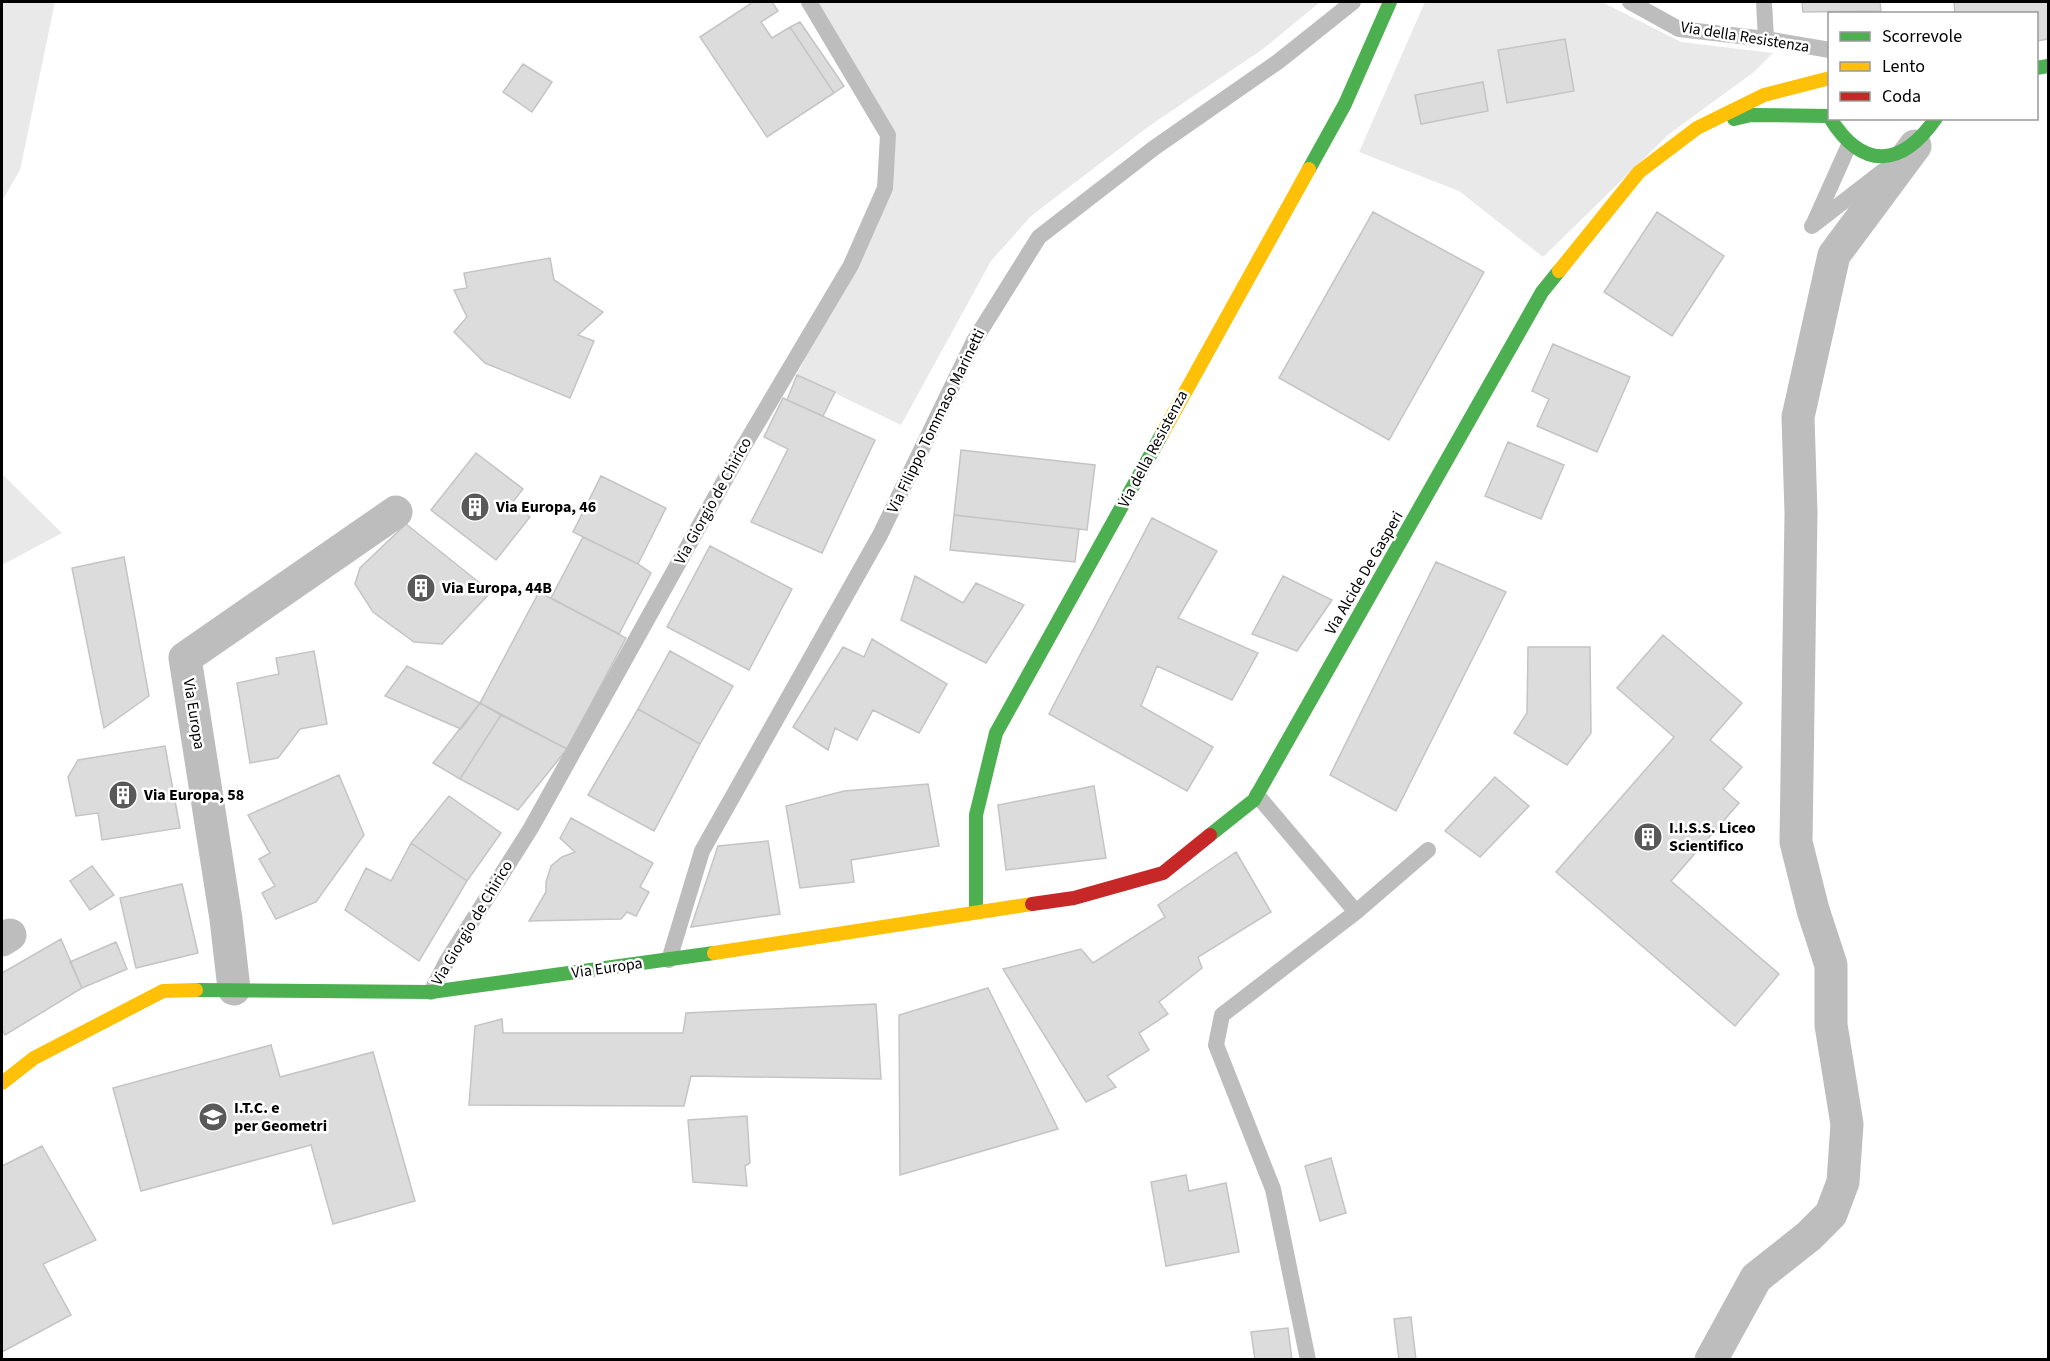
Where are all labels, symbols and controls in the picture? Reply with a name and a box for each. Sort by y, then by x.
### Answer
legend [1828,12,2038,120]
street label: Via della Resistenza [1679,16,1811,58]
text: Scorrevole [1882,24,1962,49]
text: Lento [1882,54,1925,79]
text: Coda [1882,84,1921,109]
street label: Via Filippo Tommaso Marinetti [882,325,990,517]
street label: Via della Resistenza [1113,386,1193,512]
street label: Via Giorgio de Chirico [669,434,757,568]
building icon: Via Europa, 46 [459,491,491,523]
place label: Via Europa, 46 [495,496,596,518]
street label: Via Alcide De Gasperi [1320,507,1408,639]
building icon: Via Europa, 44B [405,572,437,604]
place label: Via Europa, 44B [441,577,552,599]
street label: Via Europa [178,677,210,751]
building icon: Via Europa, 58 [107,779,139,811]
place label: Via Europa, 58 [143,784,244,806]
place label: I.I.S.S. Liceo Scientifico [1669,817,1756,857]
building icon: I.I.S.S. Liceo Scientifico [1632,821,1664,853]
street label: Via Giorgio de Chirico [426,856,518,990]
street label: Via Europa [570,952,644,984]
place label: I.T.C. e per Geometri [234,1097,327,1137]
school or university icon: I.T.C. e per Geometri [197,1101,229,1133]

